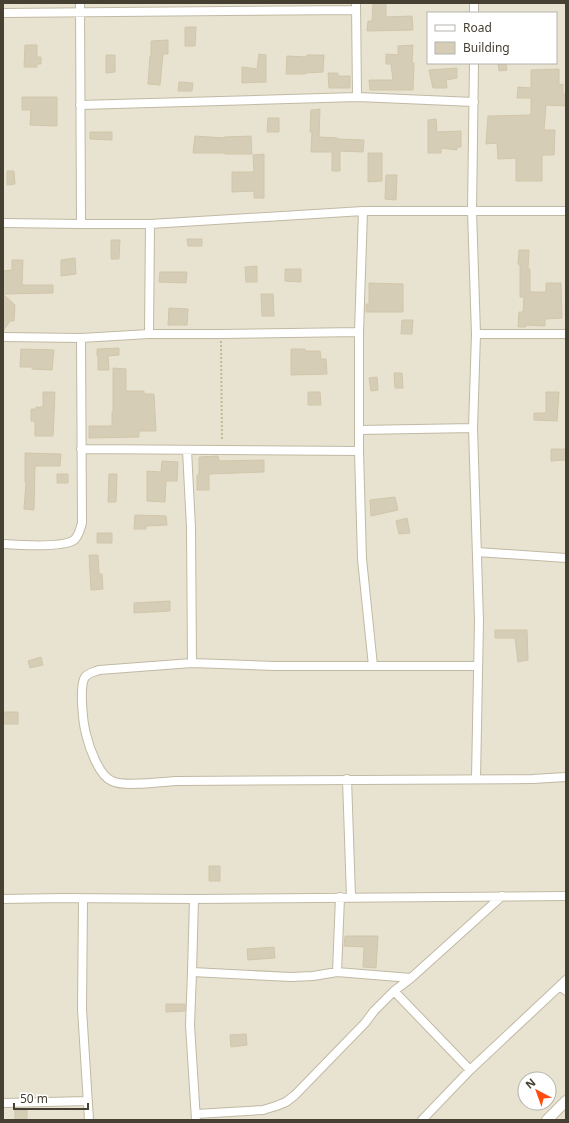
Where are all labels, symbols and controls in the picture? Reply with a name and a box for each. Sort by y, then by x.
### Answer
legend [427,12,557,64]
text: Road [463,19,492,36]
text: Building [463,39,510,56]
north arrow [517,1071,557,1111]
text: N [522,1074,538,1092]
scale bar [14,1085,88,1111]
text: 50 m [20,1090,48,1107]

